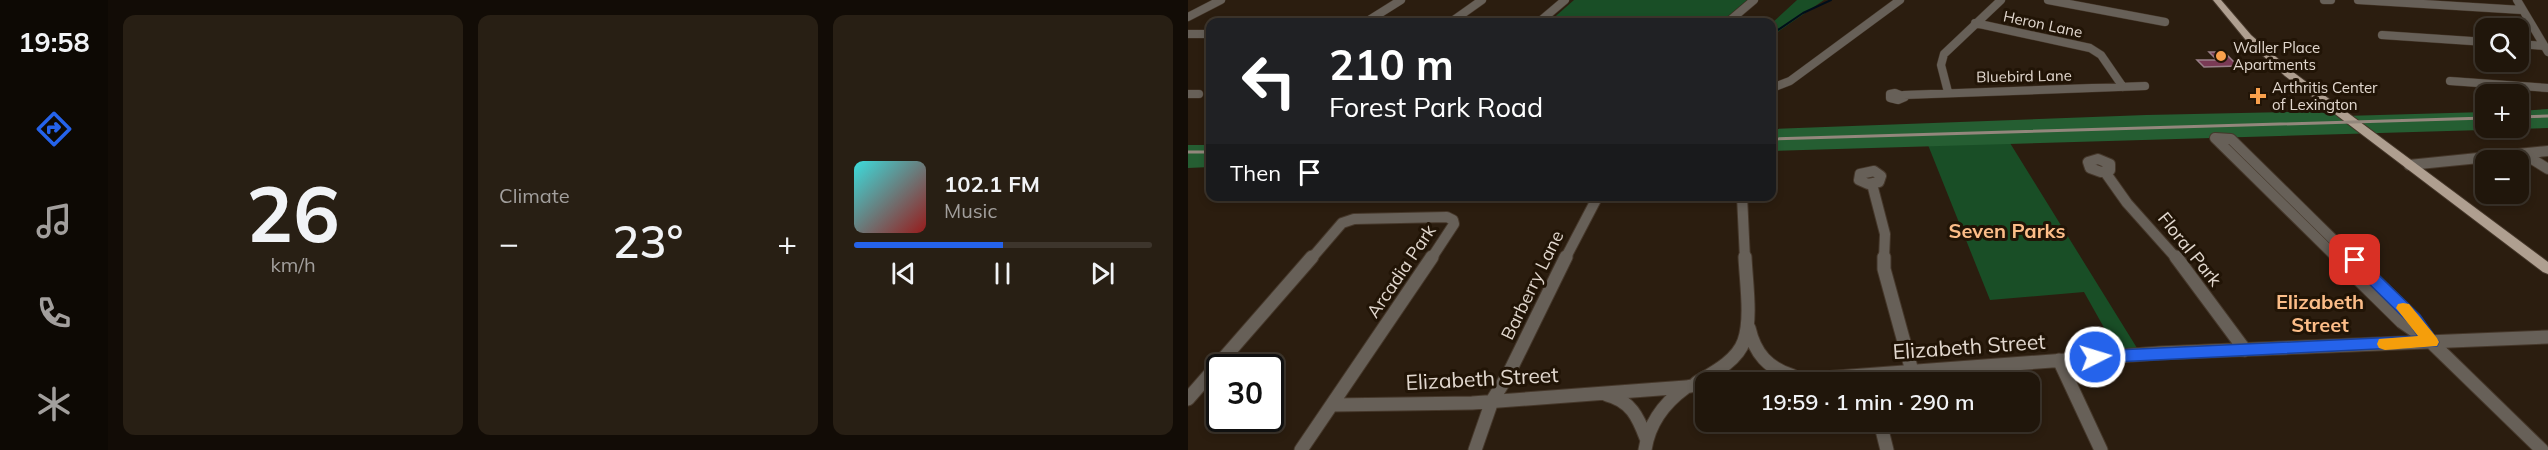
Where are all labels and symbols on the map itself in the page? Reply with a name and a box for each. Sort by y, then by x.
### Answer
street label: Heron Lane [2002,6,2084,42]
place label: Waller Place Apartments [2233,38,2320,74]
marker: Waller Place Apartments [2214,49,2228,63]
street label: Bluebird Lane [1976,66,2072,86]
place label: Arthritis Center of Lexington [2272,78,2378,114]
marker: Arthritis Center of Lexington [2249,87,2267,105]
street label: Floral Park [2153,207,2227,291]
district label: Seven Parks [1949,218,2065,243]
street label: Arcadia Park [1361,219,1441,322]
street label: Barberry Lane [1496,226,1568,344]
pin [2329,234,2380,285]
district label: Elizabeth Street [2276,289,2364,337]
position arrow [2063,325,2127,389]
street label: Elizabeth Street [1892,328,2046,364]
speed limit sign: 30 [1206,354,1284,432]
street label: Elizabeth Street [1405,361,1559,395]

